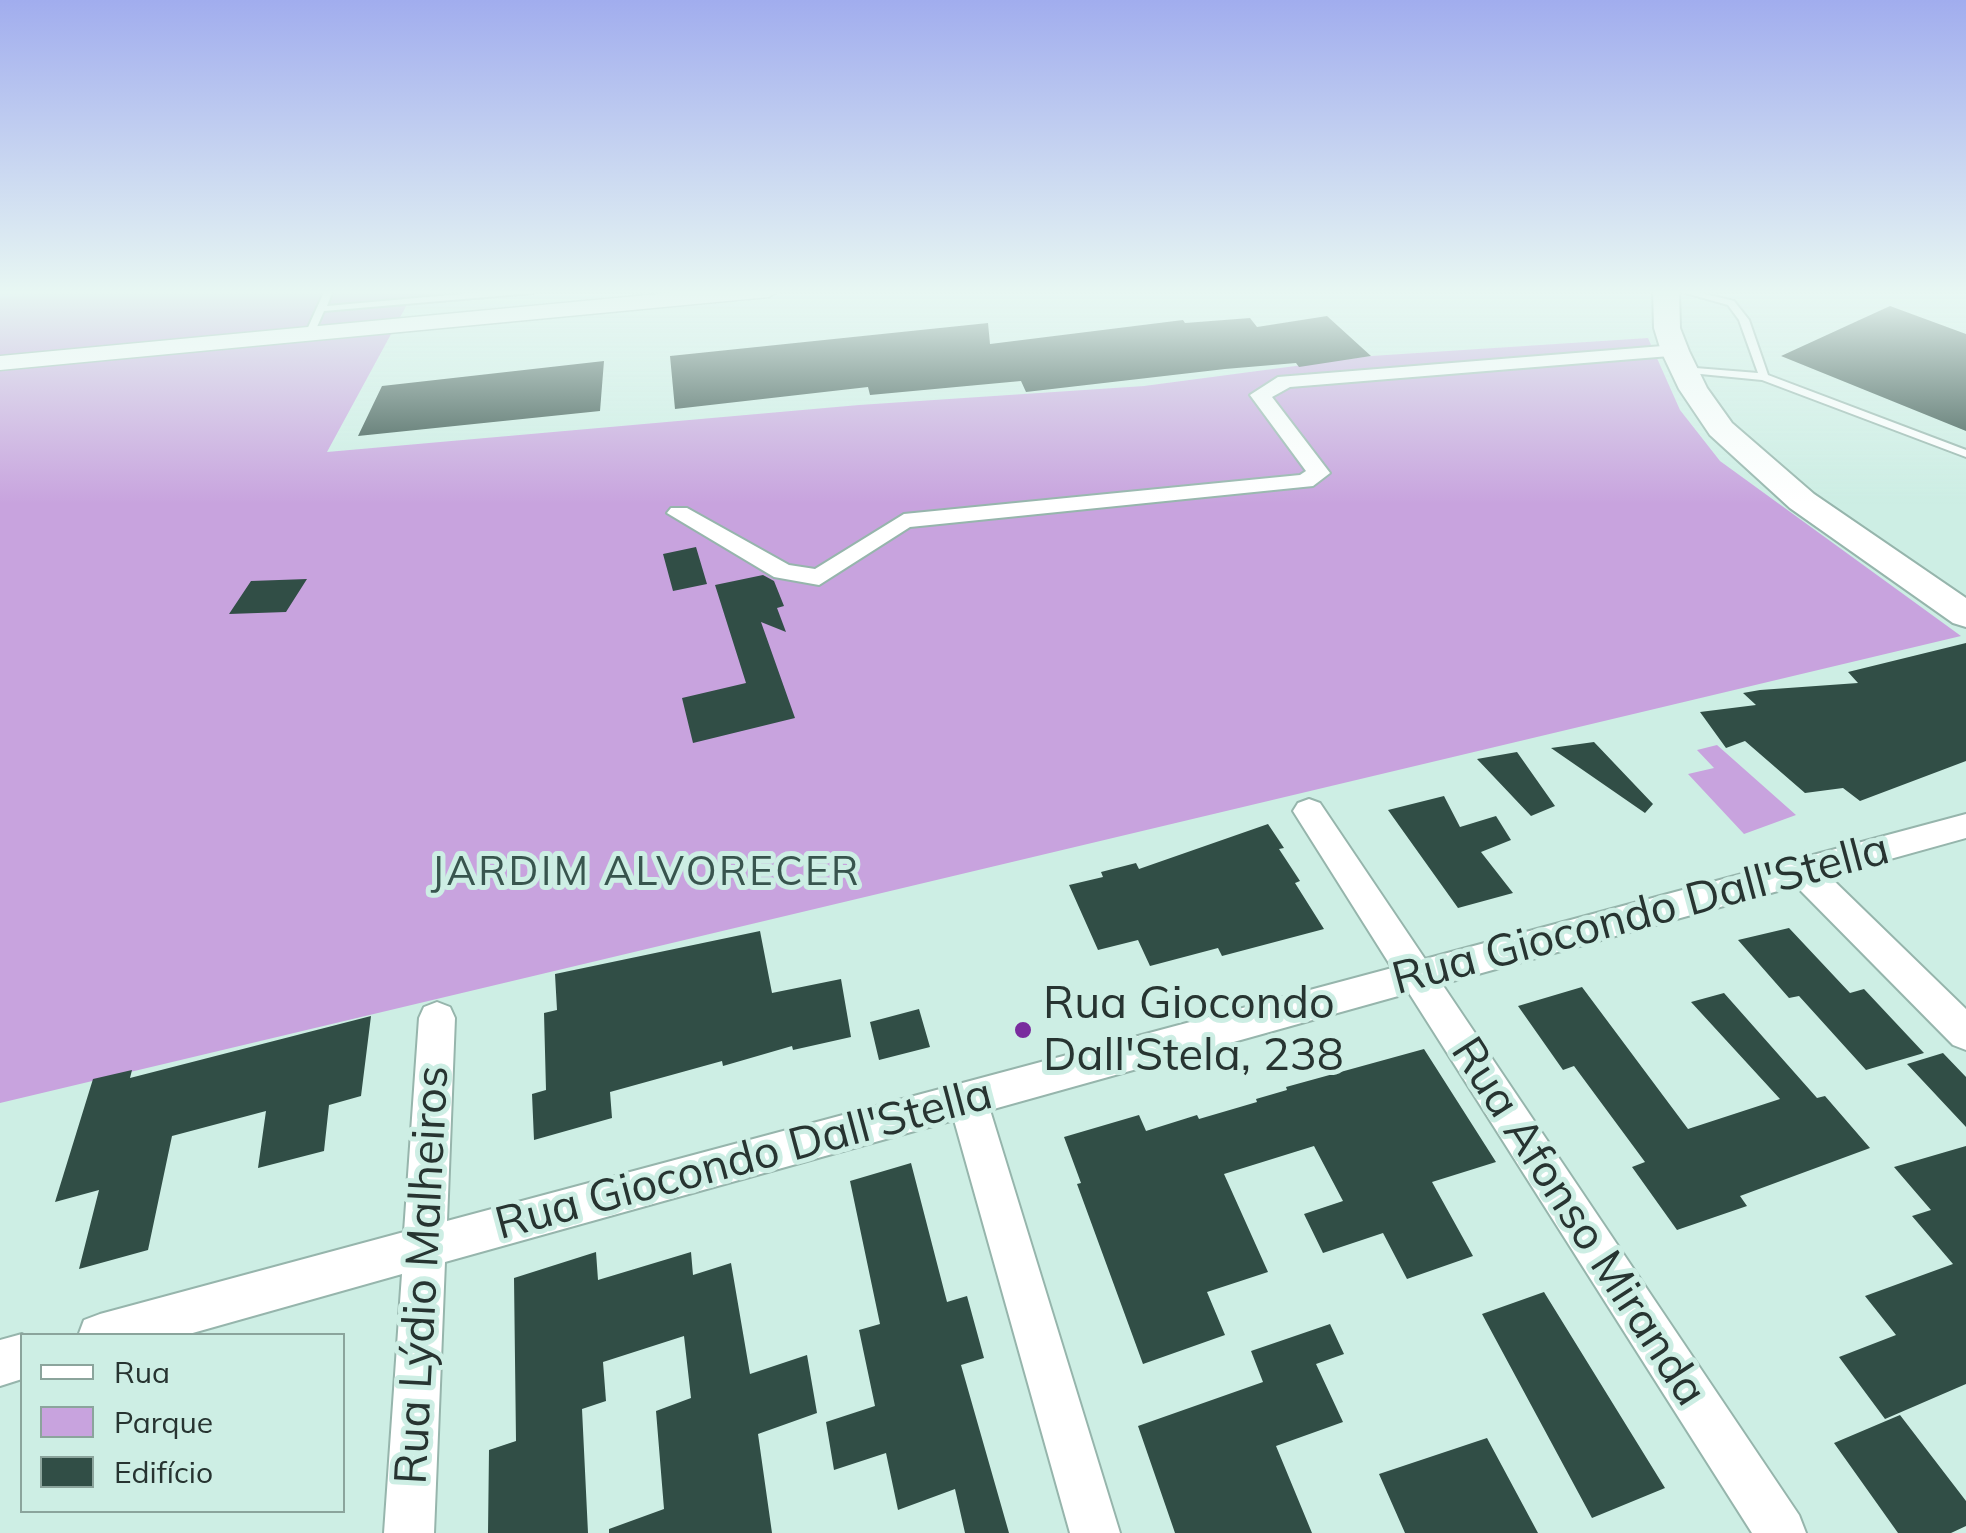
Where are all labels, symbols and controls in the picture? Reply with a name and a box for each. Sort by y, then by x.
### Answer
street label: Rua Giocondo Dall'Stella [1387,823,1895,1007]
district label: JARDIM ALVORECER [431,849,861,897]
place label: Rua Giocondo Dall'Stela, 238 [1043,977,1344,1083]
marker: Rua Giocondo Dall'Stela, 238 [1012,1019,1034,1041]
street label: Rua Afonso Miranda [1439,1028,1717,1416]
street label: Rua Lýdio Malheiros [385,1064,461,1486]
street label: Rua Giocondo Dall'Stella [490,1068,998,1252]
legend [20,1333,345,1513]
text: Rua [114,1353,170,1391]
text: Parque [114,1403,213,1441]
text: Edifício [114,1453,213,1491]

